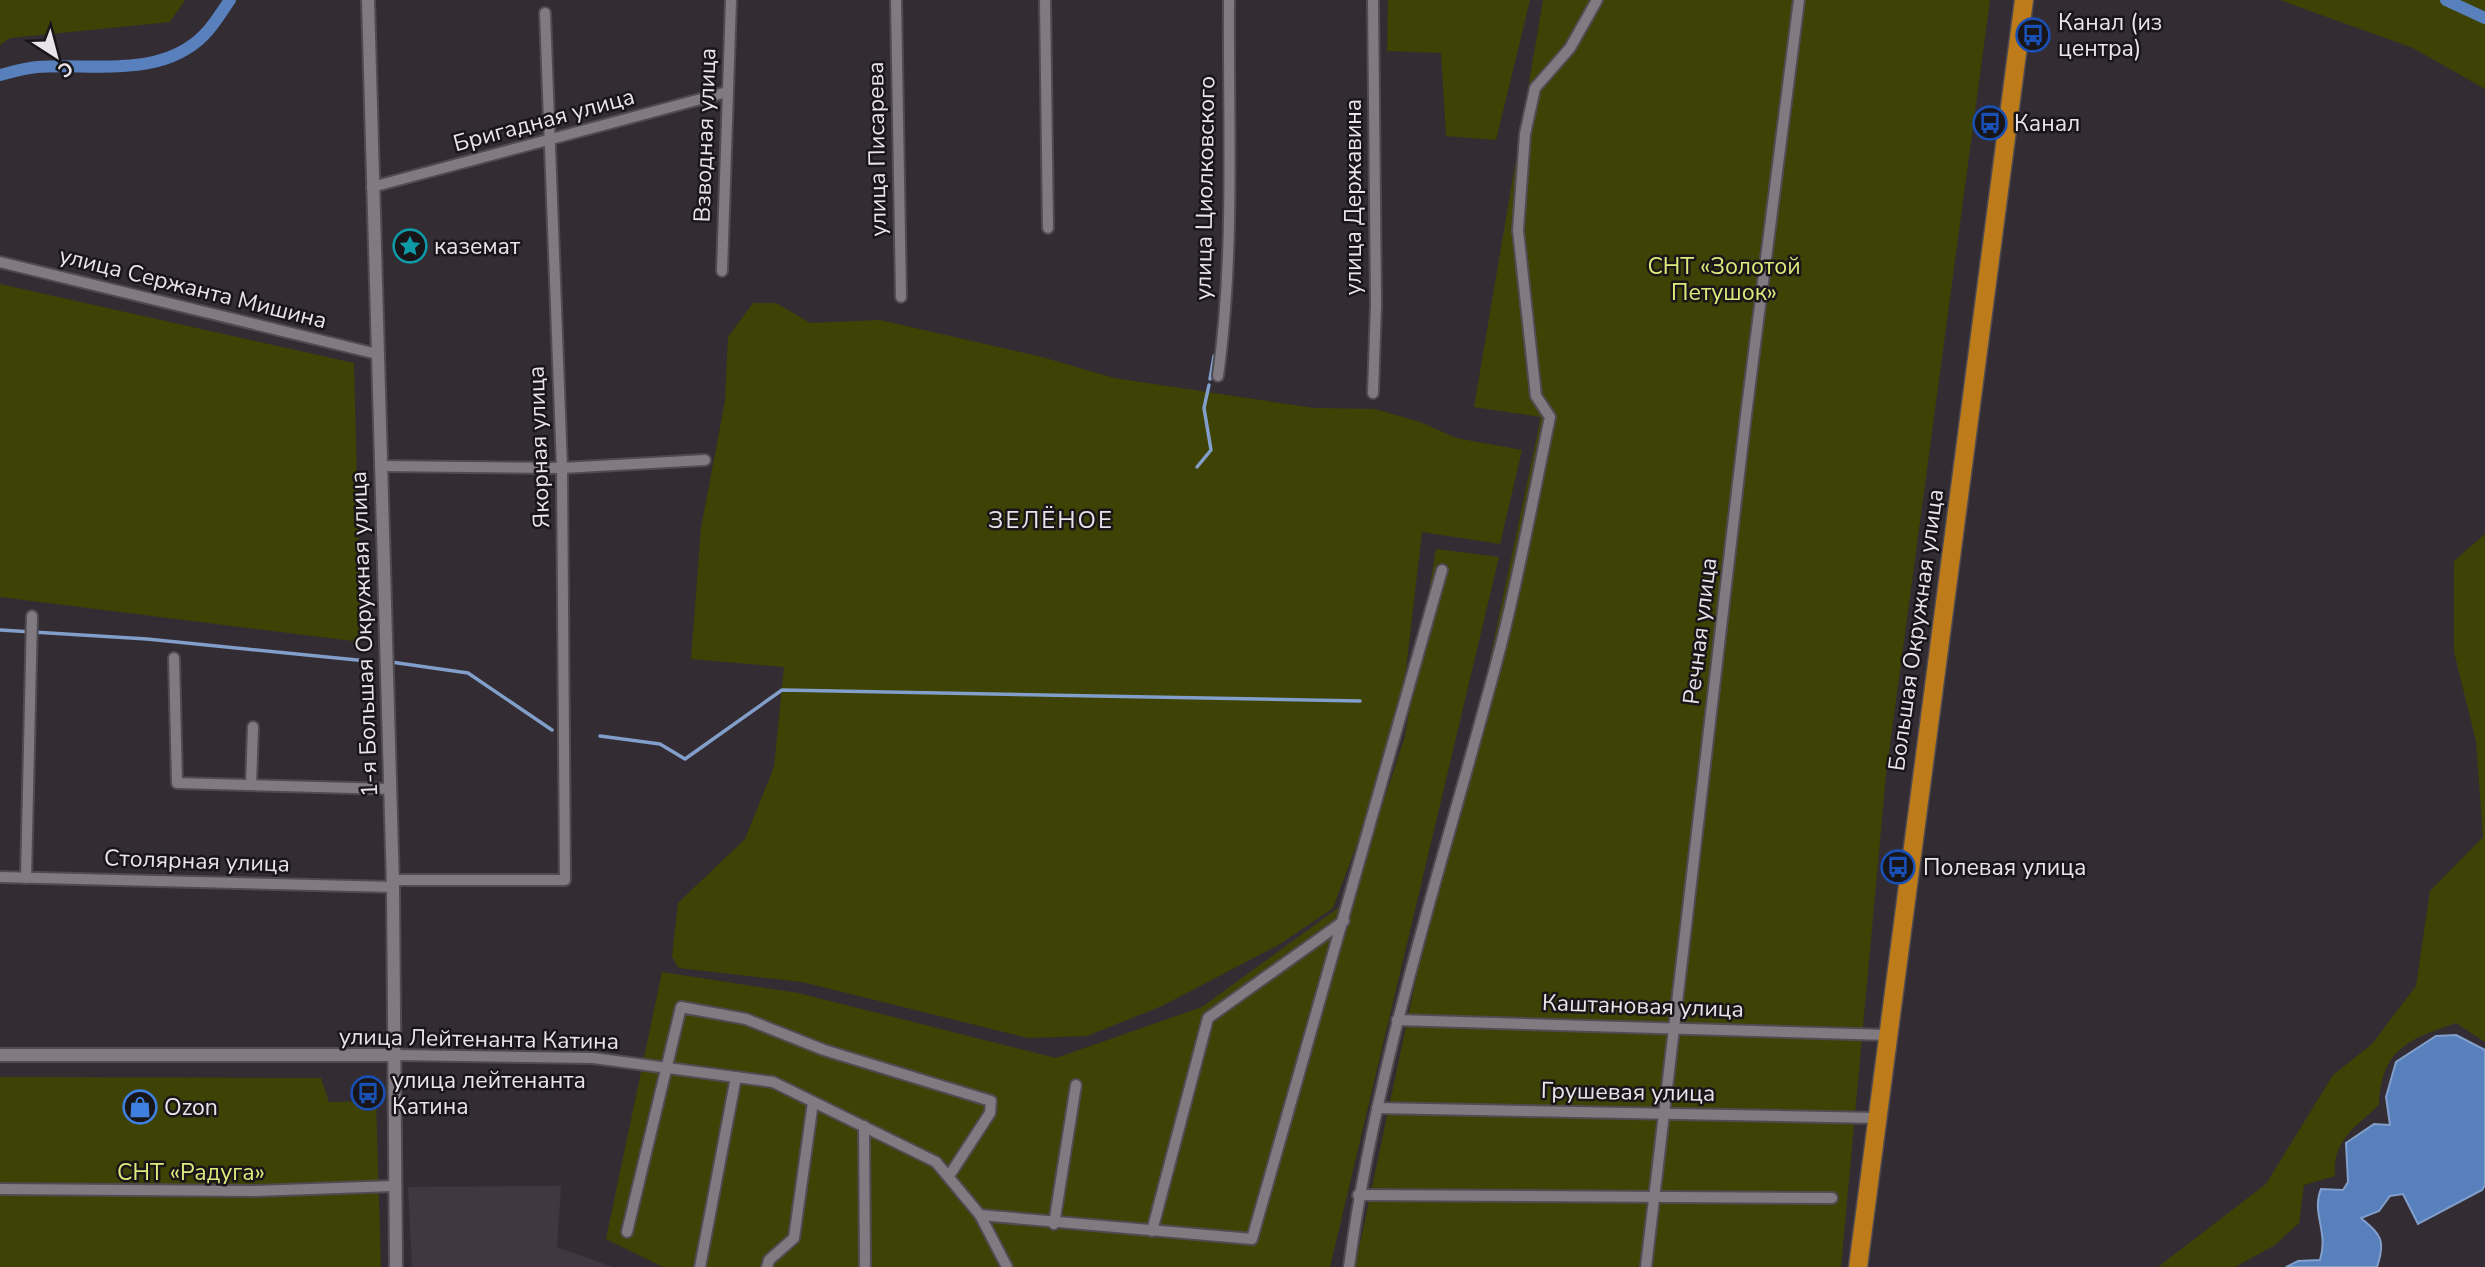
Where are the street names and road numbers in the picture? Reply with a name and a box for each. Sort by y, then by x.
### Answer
street label: Взводная улица [686,47,724,223]
street label: улица Писарева [860,61,894,237]
street label: улица Циолковского [1188,76,1222,300]
street label: Бригадная улица [450,81,638,159]
street label: улица Державина [1338,99,1369,295]
street label: улица Сержанта Мишина [56,240,330,336]
street label: Якорная улица [521,365,557,529]
street label: 1-я Большая Окружная улица [343,470,385,798]
street label: Большая Окружная улица [1881,487,1951,773]
street label: Речная улица [1676,556,1724,706]
street label: Столярная улица [104,842,290,880]
street label: Каштановая улица [1541,987,1745,1025]
street label: улица Лейтенанта Катина [339,1021,619,1057]
street label: Грушевая улица [1541,1075,1715,1109]

